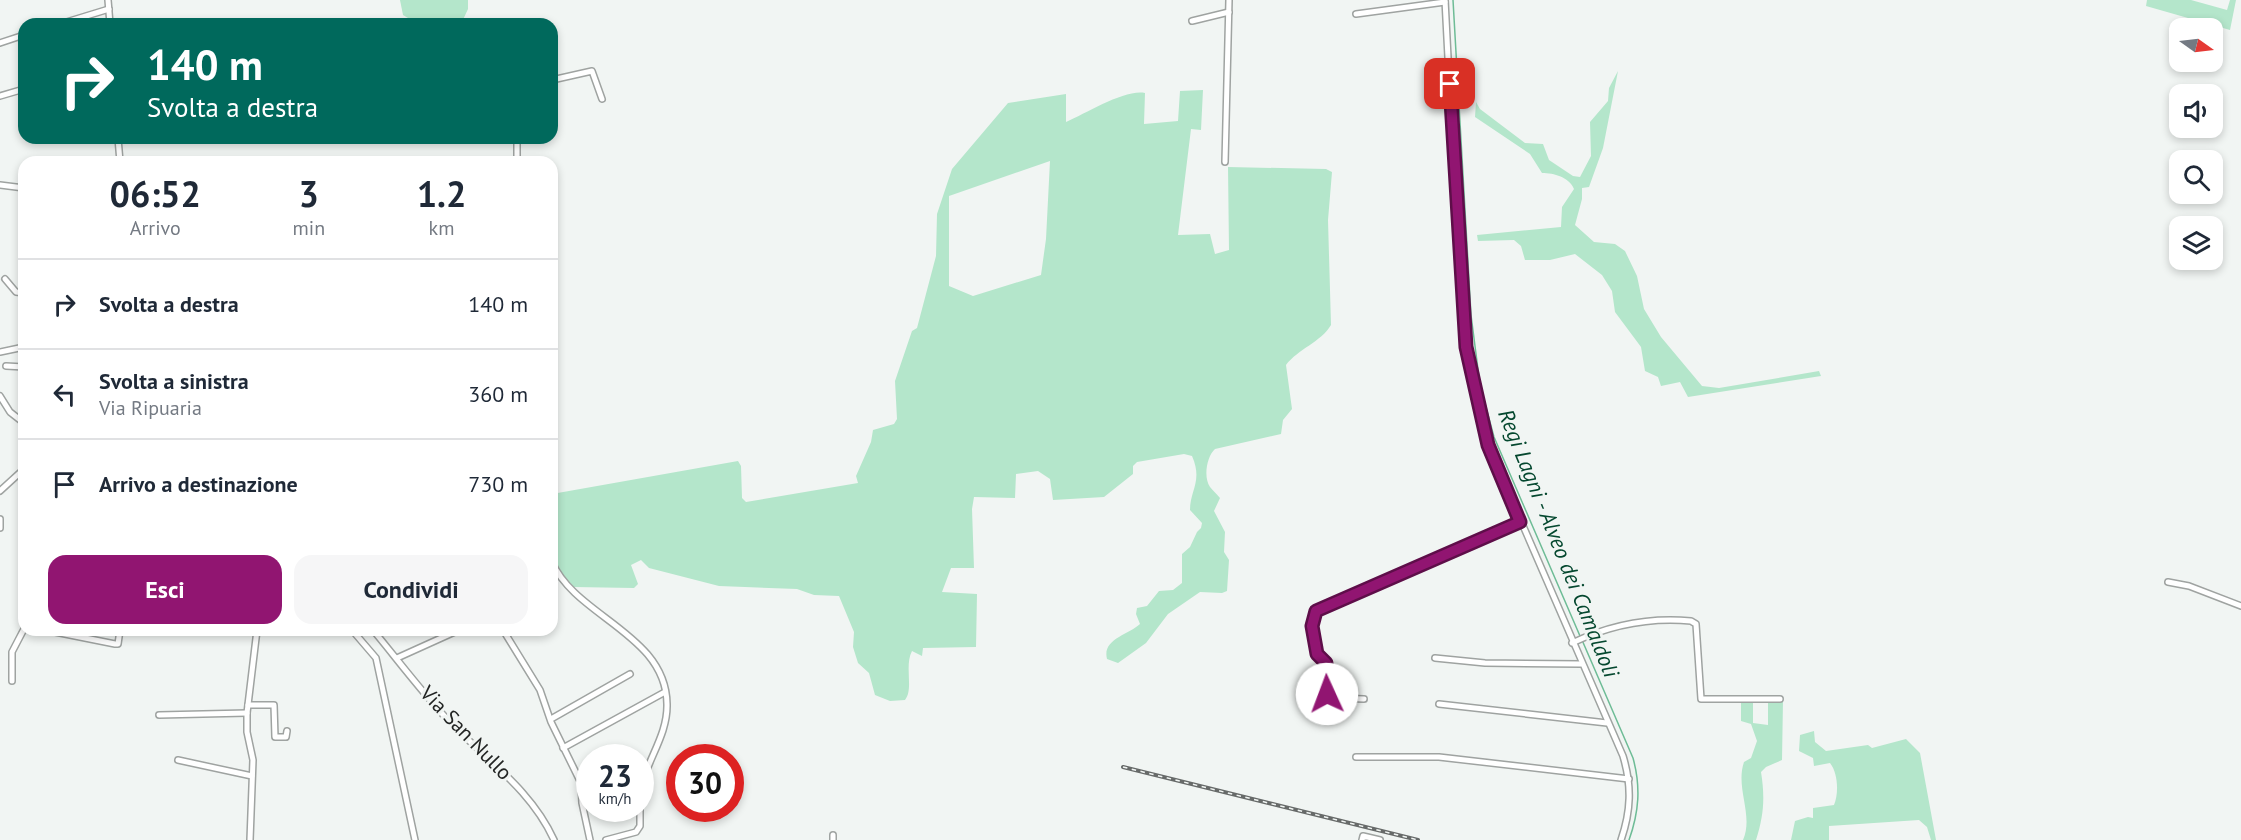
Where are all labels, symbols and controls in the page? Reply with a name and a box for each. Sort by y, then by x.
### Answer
north arrow [2169,18,2223,72]
map controls [2169,18,2223,270]
text: 140 m [147,37,263,92]
icon: right [48,42,126,120]
pin [1424,58,1475,109]
icon: arrive [1433,67,1466,100]
button: sound [2169,84,2223,138]
text: Svolta a destra [147,90,318,124]
button: search [2169,150,2223,204]
text: 06:52 [110,170,201,217]
text: 3 [299,170,319,217]
text: 1.2 [417,170,466,217]
text: Arrivo [130,215,181,241]
text: min [293,215,325,241]
text: km [429,215,454,241]
button: layers [2169,216,2223,270]
icon: right [48,288,81,321]
text: Svolta a destra [99,290,239,318]
text: 140 m [468,290,528,318]
text: Svolta a sinistra [99,367,249,395]
icon: left [48,378,81,411]
text: 360 m [468,380,528,408]
text: Via Ripuaria [99,395,202,421]
water label: Regi Lagni - Alveo dei Camaldoli [1492,405,1626,682]
icon: arrive [48,468,81,501]
text: Arrivo a destinazione [99,470,298,498]
text: 730 m [468,470,528,498]
button: Esci [48,555,282,624]
button: Condividi [294,555,528,624]
position arrow [1295,662,1359,726]
street label: Via San Nullo [414,679,518,786]
speed limit sign: 30 [666,744,744,822]
text: 23 [598,756,632,795]
text: km/h [599,789,631,808]

